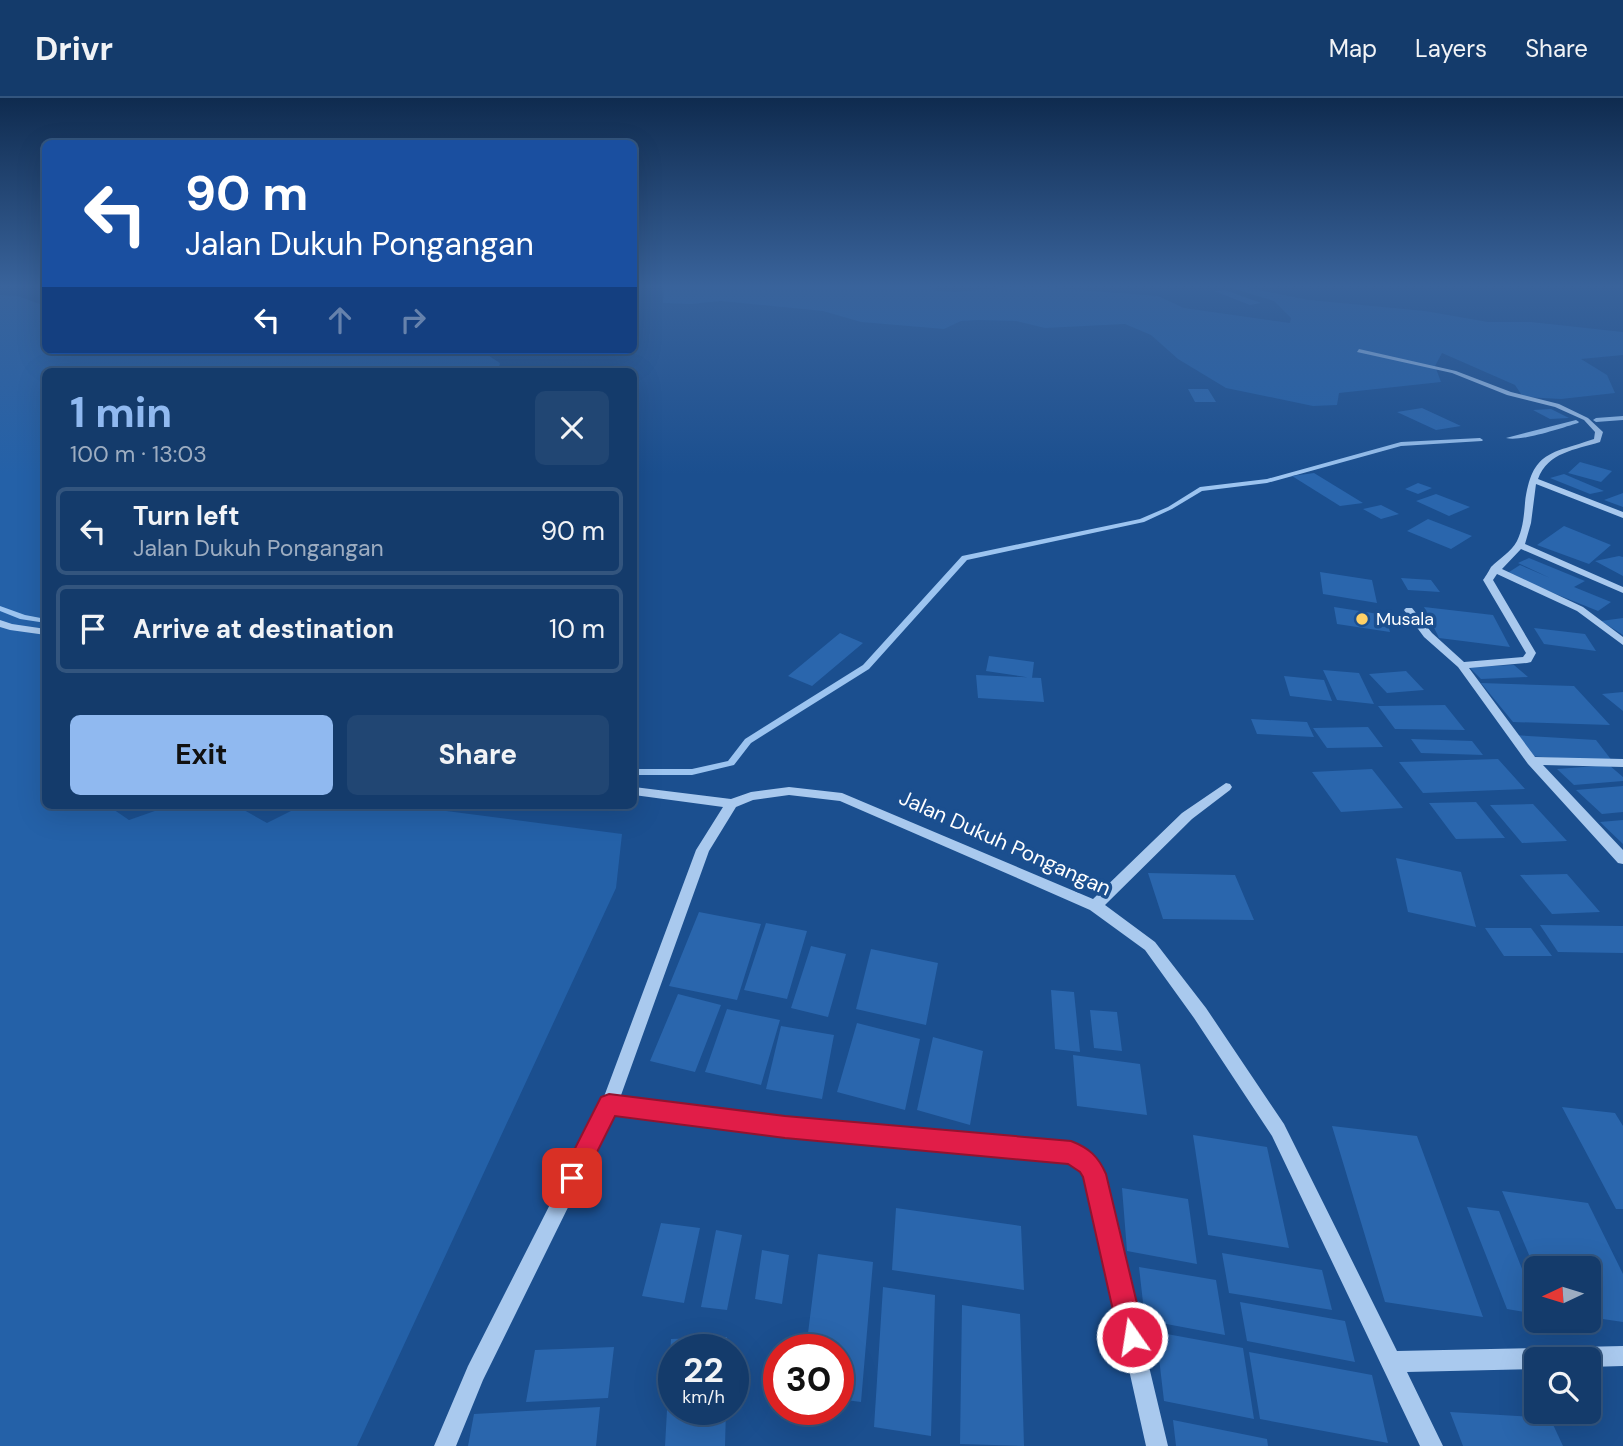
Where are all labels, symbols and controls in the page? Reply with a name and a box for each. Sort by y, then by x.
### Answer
text: Drivr [35,27,113,70]
text: Map [1329,33,1377,64]
text: Layers [1415,33,1487,64]
text: Share [1525,33,1588,64]
text: 90 m [185,161,308,225]
icon: left [70,168,161,259]
text: Jalan Dukuh Pongangan [185,223,534,265]
icon: left [248,301,286,339]
icon: ahead [321,301,359,339]
icon: right [394,301,432,339]
text: 1 min [70,385,172,440]
button: close [535,391,609,465]
text: 100 m · 13:03 [70,439,207,469]
text: Turn left [133,499,240,533]
icon: left [74,512,112,550]
text: 90 m [541,514,605,548]
text: Jalan Dukuh Pongangan [133,533,384,563]
place label: Musala [1376,607,1434,631]
icon: arrive [74,610,112,648]
marker: Musala [1354,611,1370,627]
text: Arrive at destination [133,612,394,646]
text: 10 m [549,612,605,646]
button: Exit [70,715,333,795]
button: Share [347,715,609,795]
street label: Jalan Dukuh Pongangan [895,784,1115,902]
pin [542,1148,602,1208]
icon: arrive [553,1159,591,1197]
north arrow [1524,1256,1601,1334]
map controls [1524,1256,1601,1424]
position arrow [1095,1300,1169,1374]
speed limit sign: 30 [763,1334,854,1425]
text: 22 [683,1347,724,1393]
button: search [1524,1347,1601,1424]
text: km/h [682,1385,725,1409]

